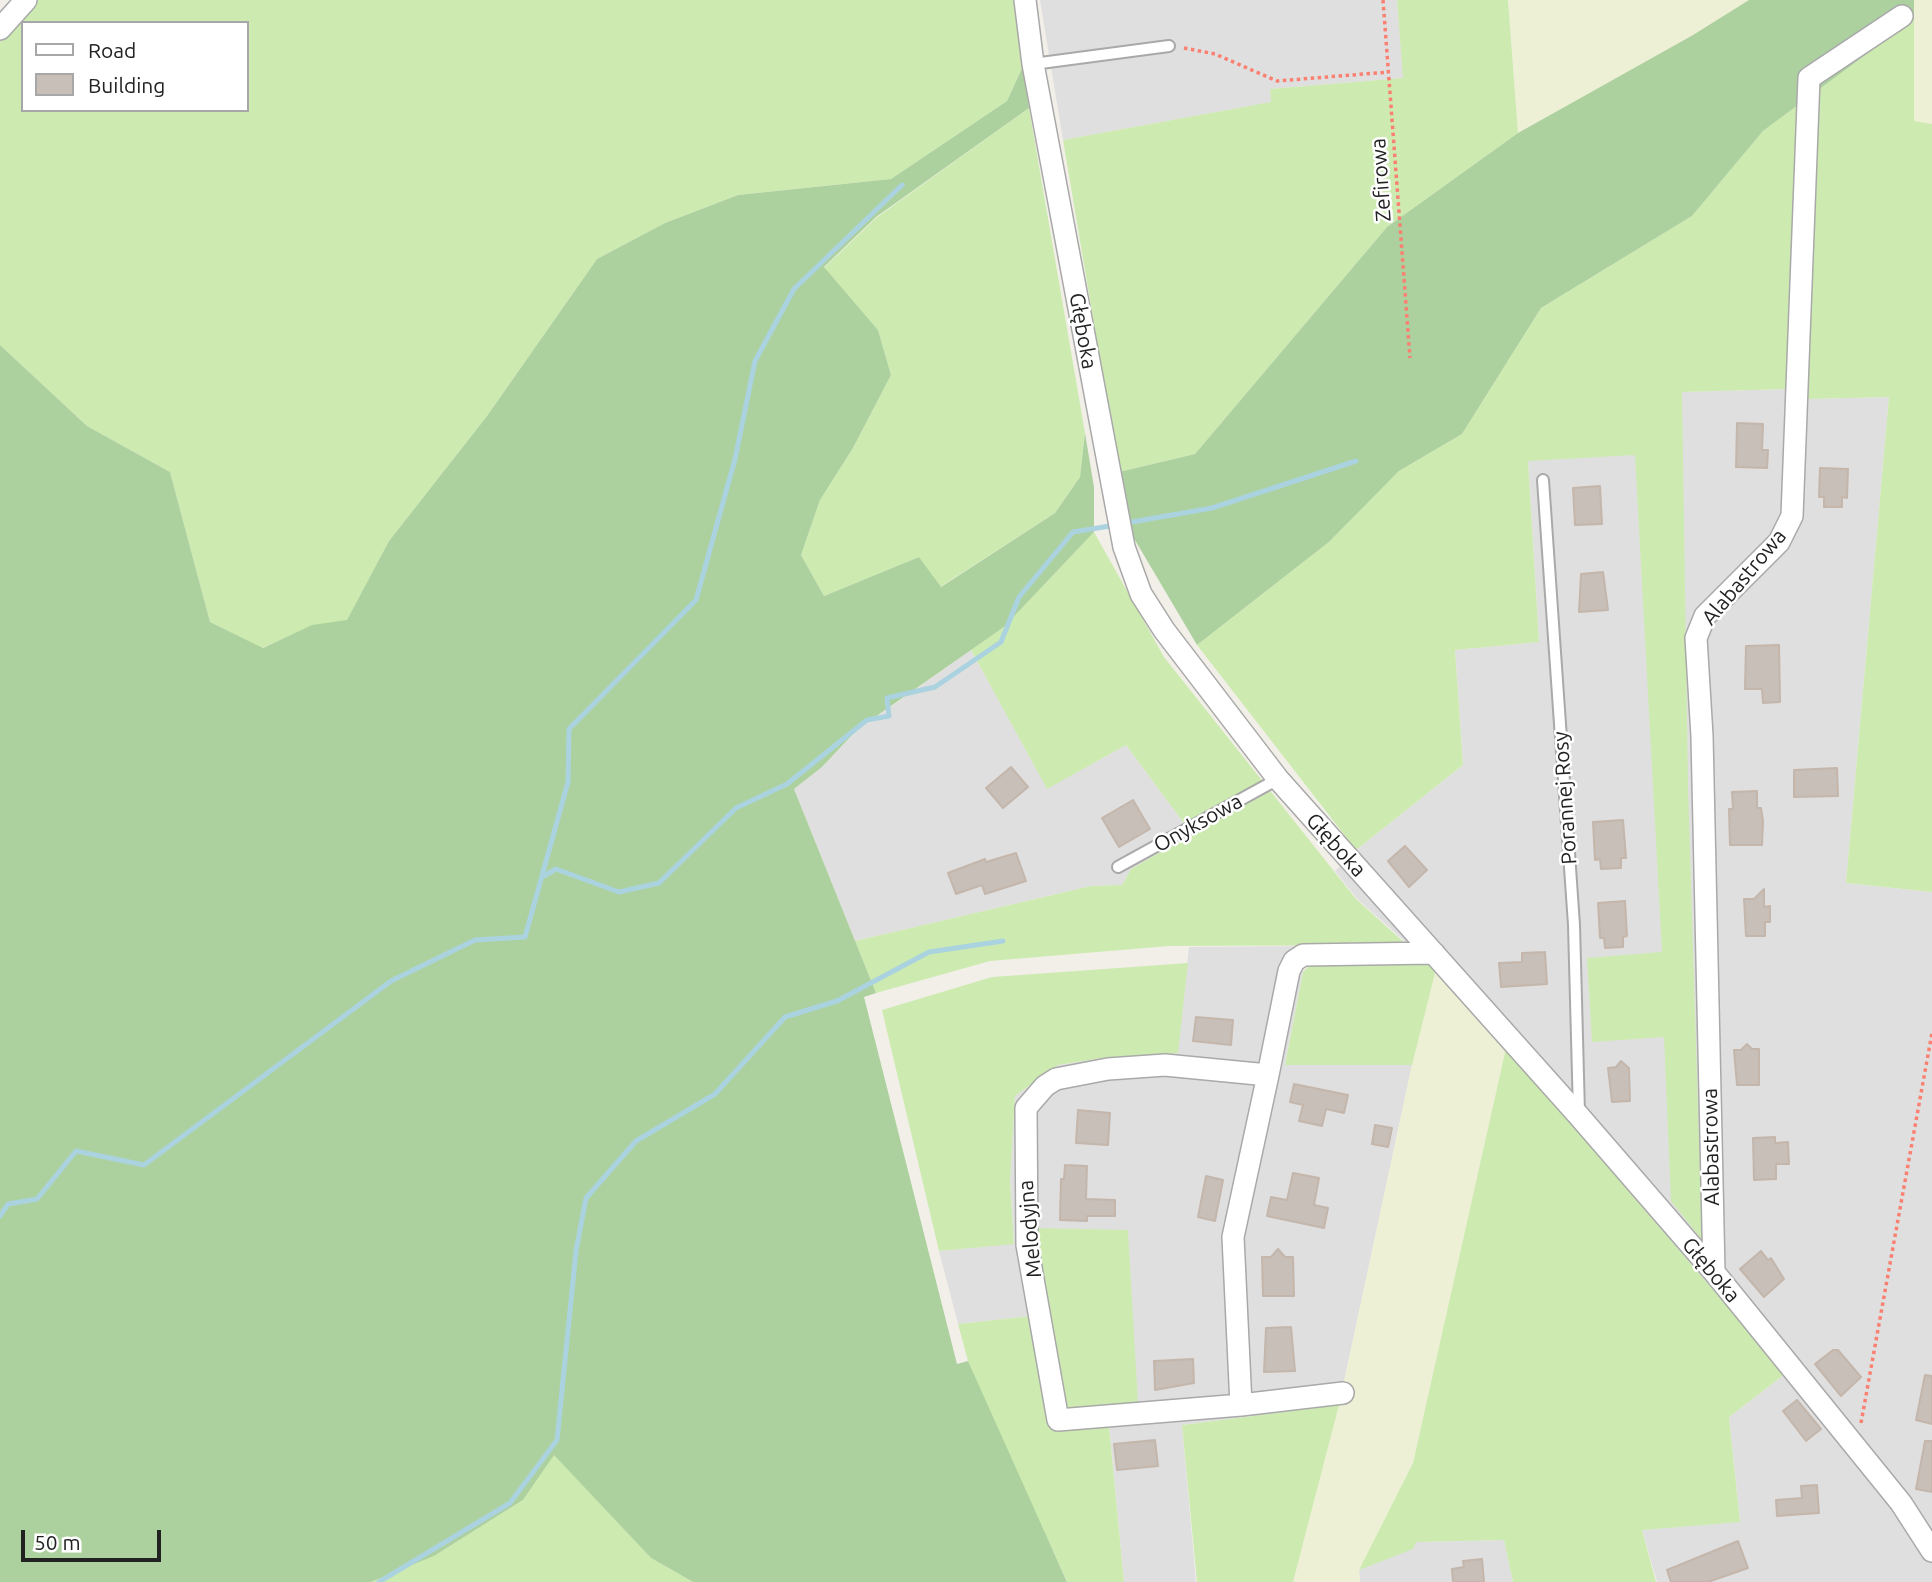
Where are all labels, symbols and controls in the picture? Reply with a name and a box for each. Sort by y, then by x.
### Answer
legend [21,21,248,112]
text: Road [88,38,136,62]
text: Building [88,73,165,97]
street label: Zefirowa [1366,137,1396,223]
street label: Głęboka [1064,291,1102,371]
street label: Alabastrowa [1697,524,1791,630]
street label: Porannej Rosy [1548,731,1582,865]
street label: Onyksowa [1149,788,1247,858]
street label: Głęboka [1301,808,1371,882]
street label: Alabastrowa [1697,1088,1725,1206]
street label: Melodyjna [1013,1179,1047,1279]
street label: Głęboka [1677,1232,1745,1308]
scale bar [24,1516,164,1560]
text: 50 m [34,1530,81,1554]

